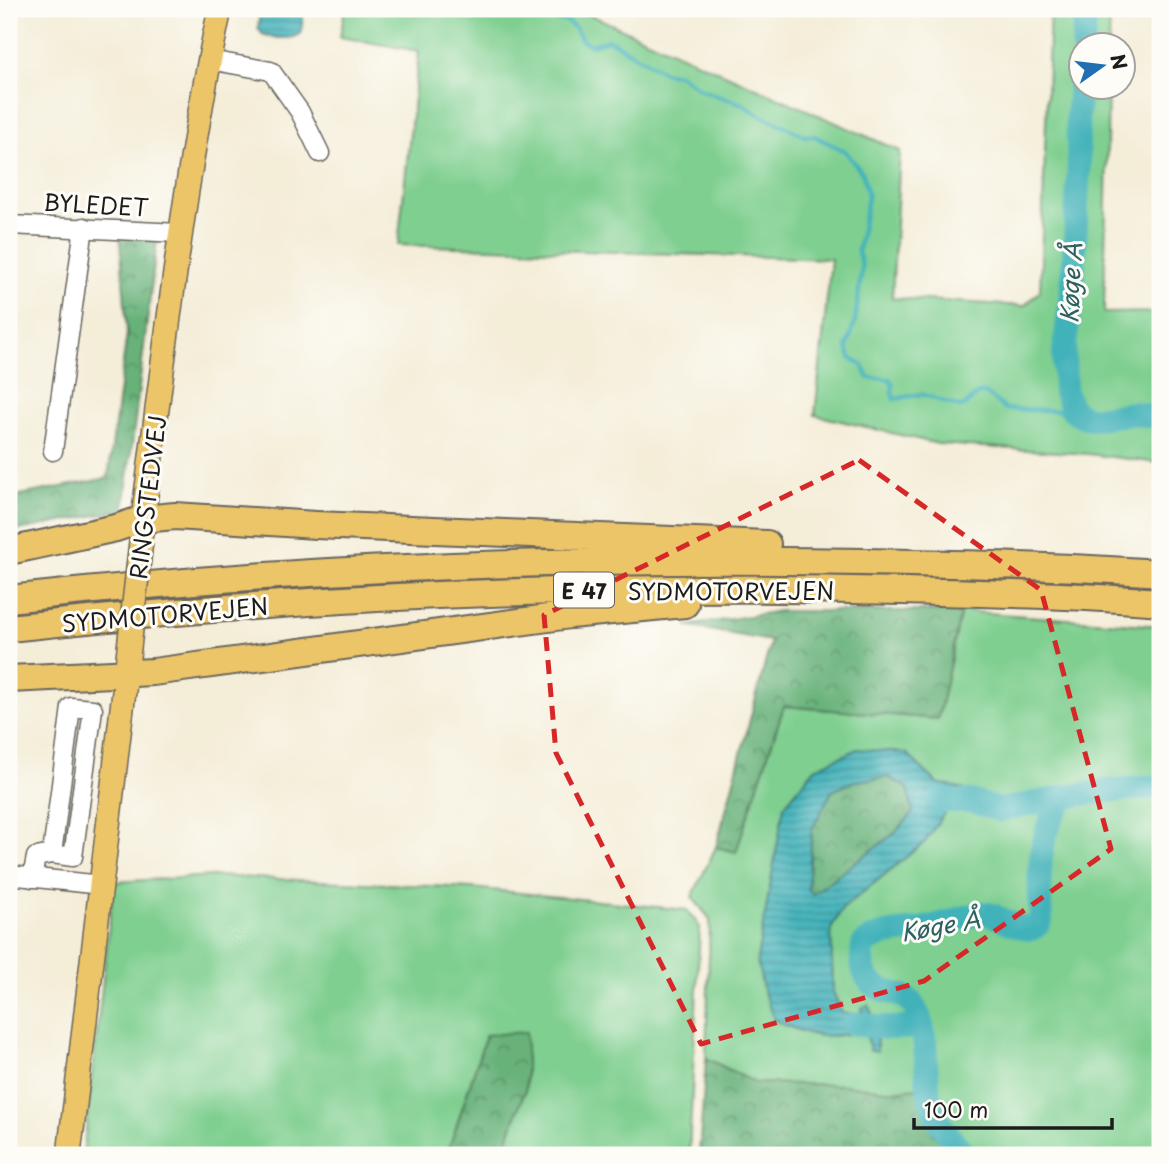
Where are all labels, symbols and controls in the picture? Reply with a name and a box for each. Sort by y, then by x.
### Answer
north arrow [1068,32,1138,102]
text: N [1104,51,1135,72]
street label: BYLEDET [43,184,150,224]
water label: Køge Å [1050,241,1090,324]
street label: RINGSTEDVEJ [120,413,174,581]
road number: E 47 [554,572,614,608]
street label: SYDMOTORVEJEN [628,573,834,608]
street label: SYDMOTORVEJEN [61,588,269,640]
water label: Køge Å [897,900,983,950]
scale bar [914,1087,1111,1131]
text: 100 m [924,1093,988,1125]

